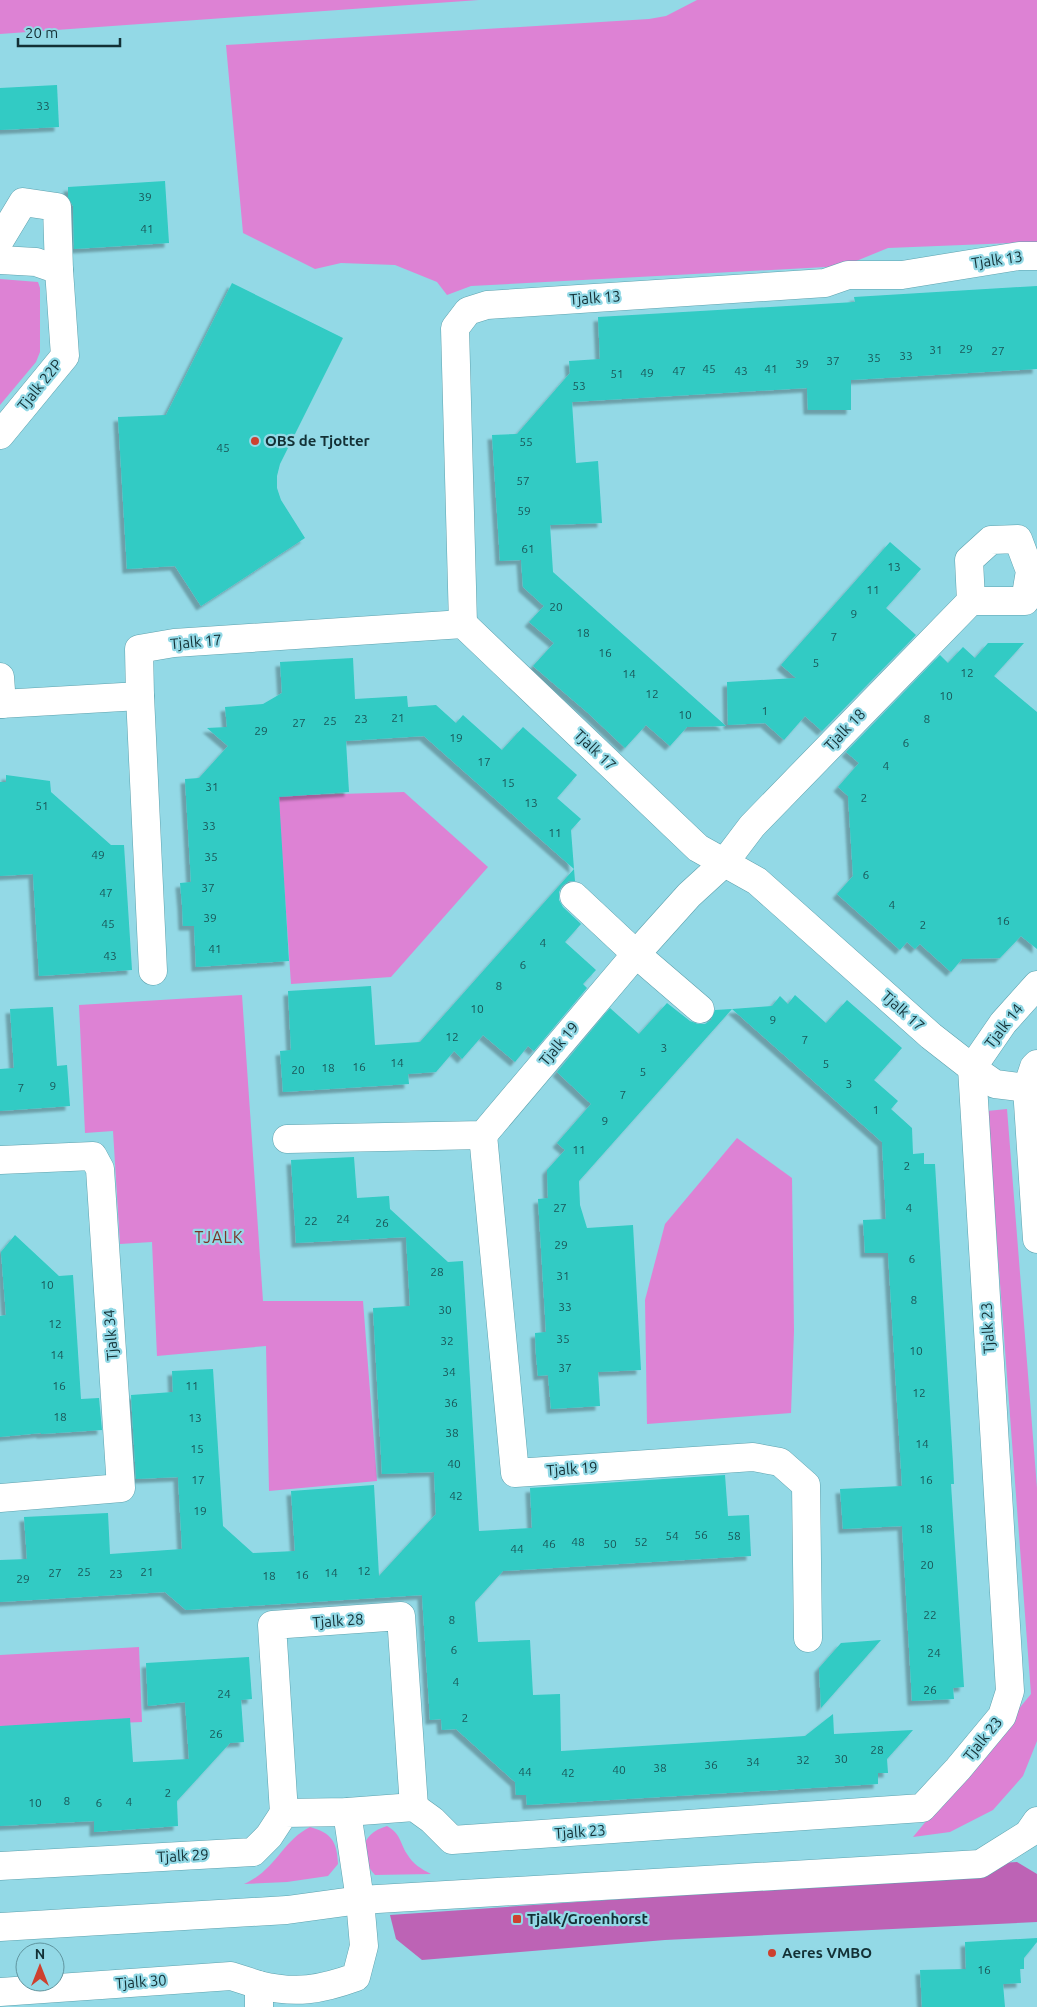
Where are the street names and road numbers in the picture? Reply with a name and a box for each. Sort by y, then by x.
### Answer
street label: Tjalk 13 [970,247,1024,272]
street label: Tjalk 13 [569,287,621,308]
street label: Tjalk 22P [14,356,65,414]
street label: Tjalk 17 [170,631,222,652]
street label: Tjalk 18 [821,705,869,754]
street label: Tjalk 17 [571,726,620,774]
street label: Tjalk 17 [878,987,928,1034]
street label: Tjalk 14 [981,1000,1026,1051]
street label: Tjalk 19 [536,1018,582,1069]
street label: Tjalk 23 [978,1302,997,1354]
street label: Tjalk 34 [100,1309,121,1361]
street label: Tjalk 19 [546,1458,598,1479]
street label: Tjalk 28 [312,1610,364,1631]
street label: Tjalk 23 [960,1713,1005,1764]
street label: Tjalk 23 [554,1821,606,1842]
street label: Tjalk 29 [157,1846,209,1865]
street label: Tjalk 30 [115,1971,167,1992]

